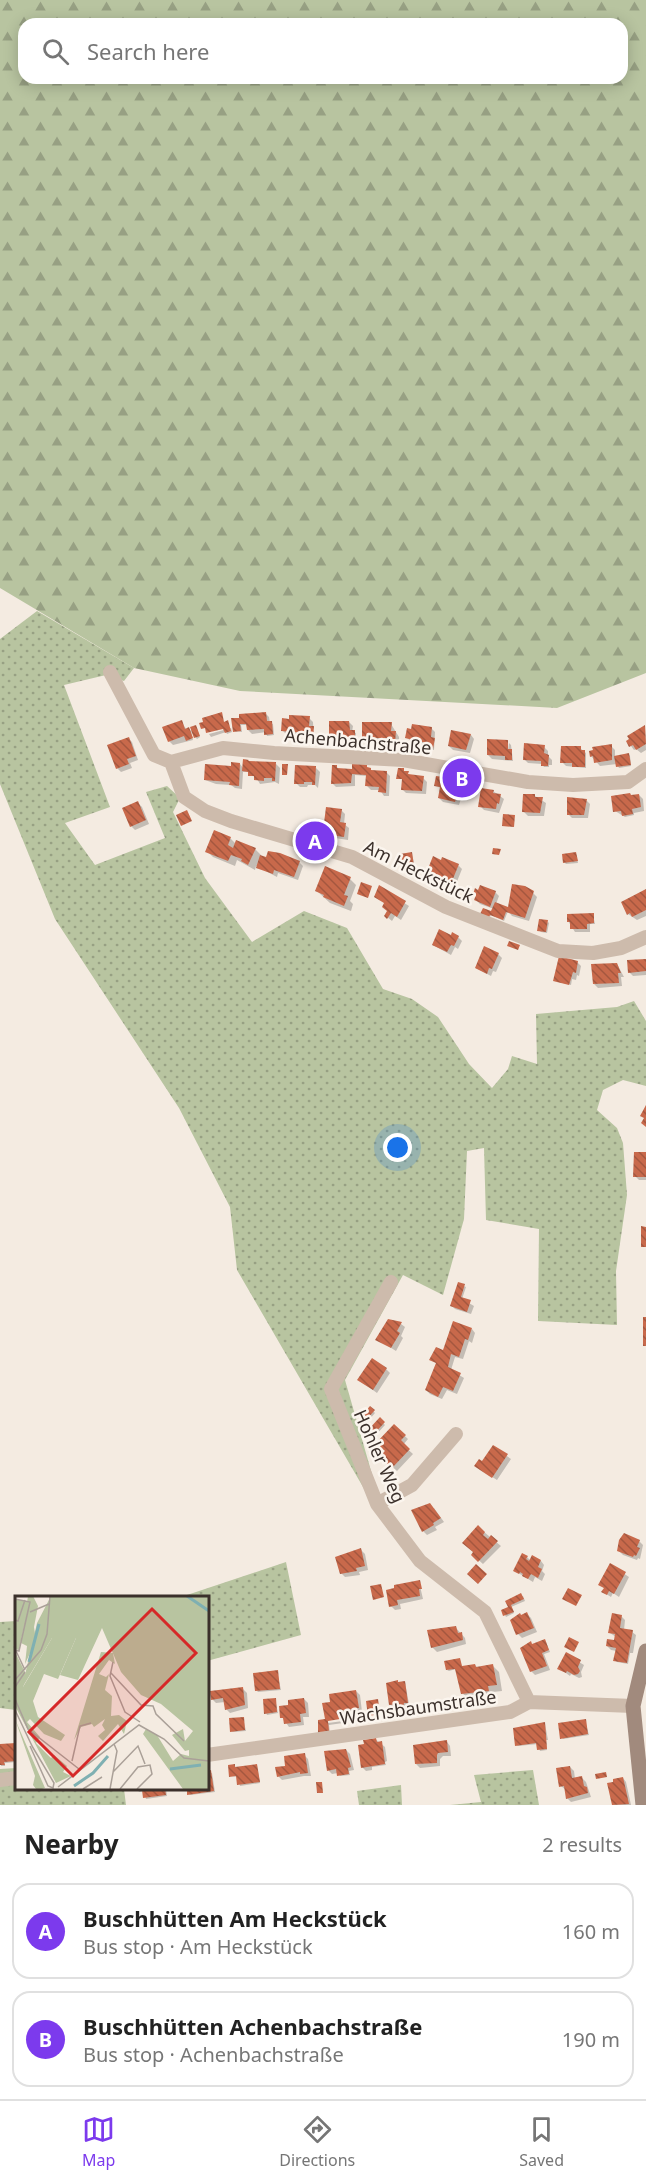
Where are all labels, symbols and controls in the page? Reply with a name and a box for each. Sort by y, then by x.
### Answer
search box [18,18,628,84]
icon: search [39,35,72,68]
text: Search here [87,36,209,66]
street label: Achenbachstraße [284,723,432,759]
pin: B [442,756,482,800]
pin: A [296,818,334,864]
street label: Am Heckstück [360,834,478,908]
your location [383,1133,412,1162]
street label: Hohler Weg [349,1405,411,1507]
inset map [15,1596,208,1790]
street label: Wachsbaumstraße [338,1684,498,1730]
text: Nearby [24,1826,119,1862]
text: 2 results [542,1831,622,1858]
text: Buschhütten Am Heckstück [83,1903,387,1933]
text: A [39,1918,52,1945]
text: 160 m [562,1918,620,1945]
text: Bus stop · Am Heckstück [83,1933,313,1960]
text: Buschhütten Achenbachstraße [83,2011,422,2041]
text: B [39,2026,52,2053]
text: 190 m [562,2026,620,2053]
text: Bus stop · Achenbachstraße [83,2041,344,2068]
tab: Map [82,2113,115,2171]
tab: Directions [279,2113,355,2171]
tab: Saved [519,2113,564,2171]

